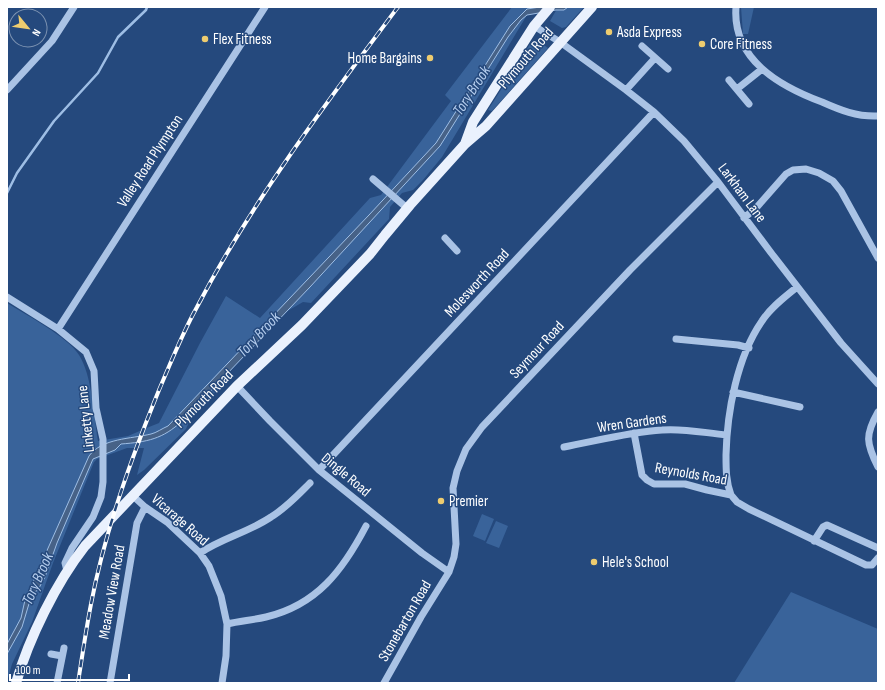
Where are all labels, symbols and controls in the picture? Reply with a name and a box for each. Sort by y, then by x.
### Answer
north arrow [8,8,48,48]
street label: Plymouth Road [494,23,558,93]
place label: Asda Express [616,23,682,42]
text: N [29,27,43,38]
marker: Asda Express [604,27,614,37]
place label: Flex Fitness [213,30,272,49]
marker: Flex Fitness [200,34,210,44]
place label: Core Fitness [710,35,772,54]
marker: Core Fitness [697,39,707,49]
place label: Home Bargains [348,49,422,68]
marker: Home Bargains [425,53,435,63]
water label: Tory Brook [449,62,496,119]
street label: Valley Road Plympton [113,111,187,211]
street label: Larkham Lane [714,160,770,226]
street label: Molesworth Road [440,245,514,321]
water label: Tory Brook [233,308,285,362]
street label: Seymour Road [506,317,568,383]
street label: Plymouth Road [171,366,237,432]
street label: Linketty Lane [73,385,99,453]
street label: Wren Gardens [596,409,668,437]
street label: Dingle Road [317,449,375,501]
street label: Reynolds Road [653,458,729,490]
street label: Vicarage Road [147,490,213,550]
place label: Premier [449,492,489,511]
marker: Premier [436,496,446,506]
street label: Meadow View Road [94,543,130,641]
water label: Tory Brook [18,549,58,608]
place label: Hele's School [602,553,669,572]
marker: Hele's School [589,557,599,567]
street label: Stonebarton Road [374,577,436,665]
scale bar [10,656,129,682]
text: 100 m [16,663,41,678]

